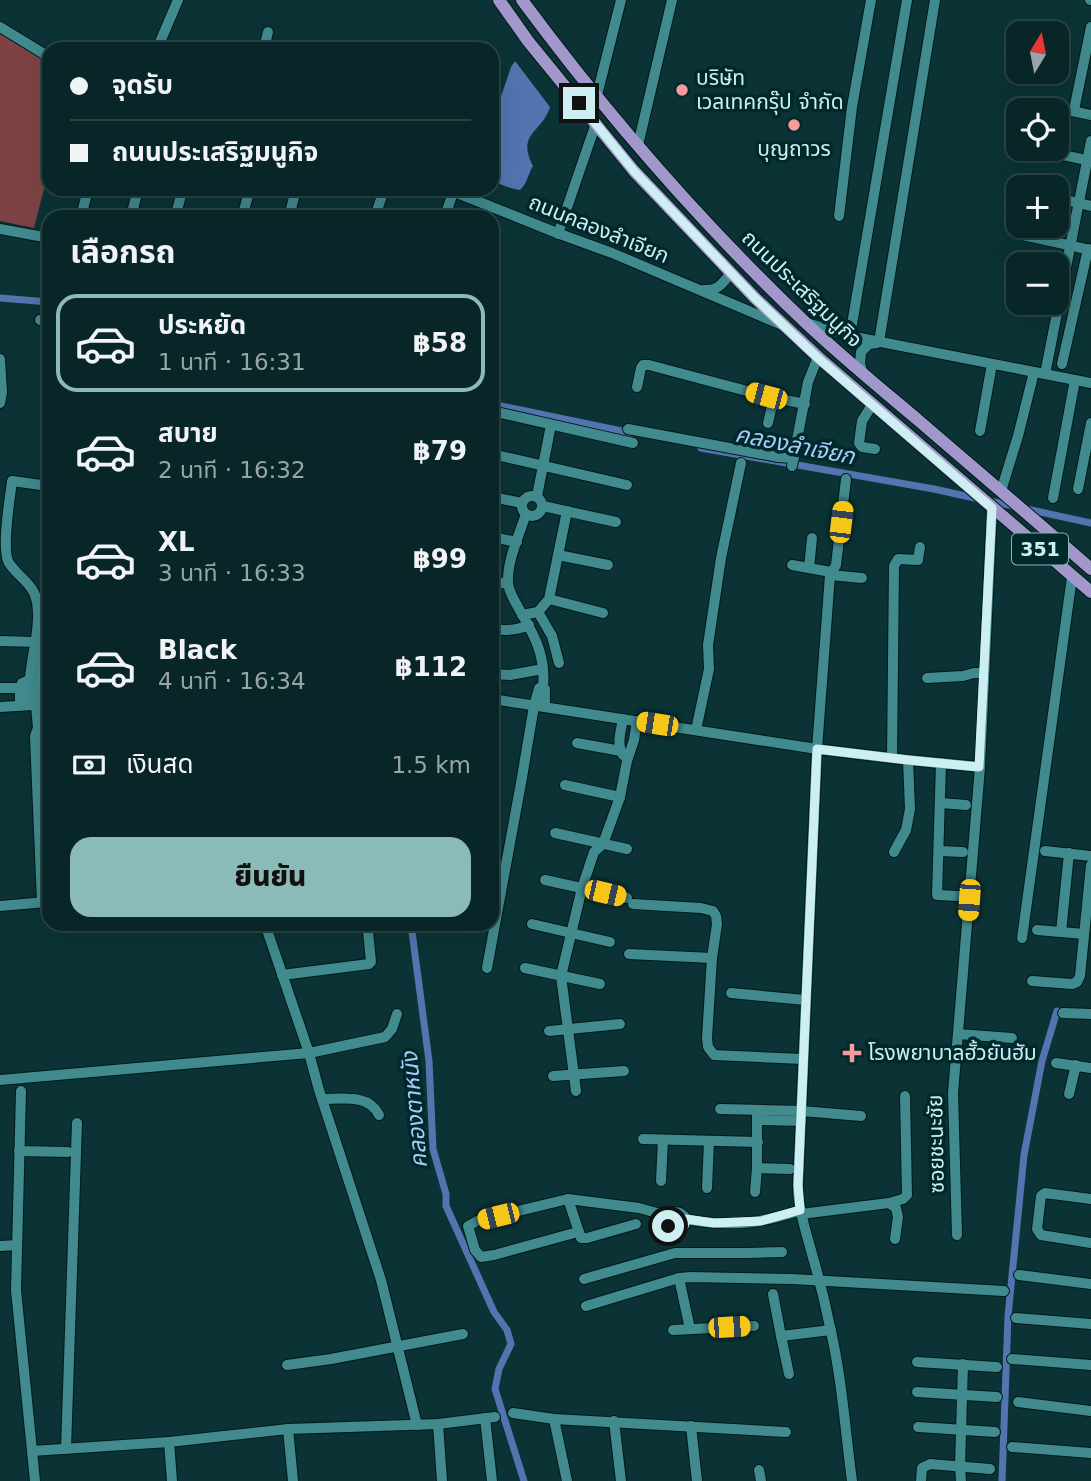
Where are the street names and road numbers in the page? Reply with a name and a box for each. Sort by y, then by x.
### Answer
street label: ถนนคลองลำเจียก [525,190,673,268]
street label: ถนนประเสริฐมนูกิจ [736,226,867,353]
road number: 351 [1012,534,1068,564]
street label: ซอยชะนะชัย [923,1094,949,1194]

